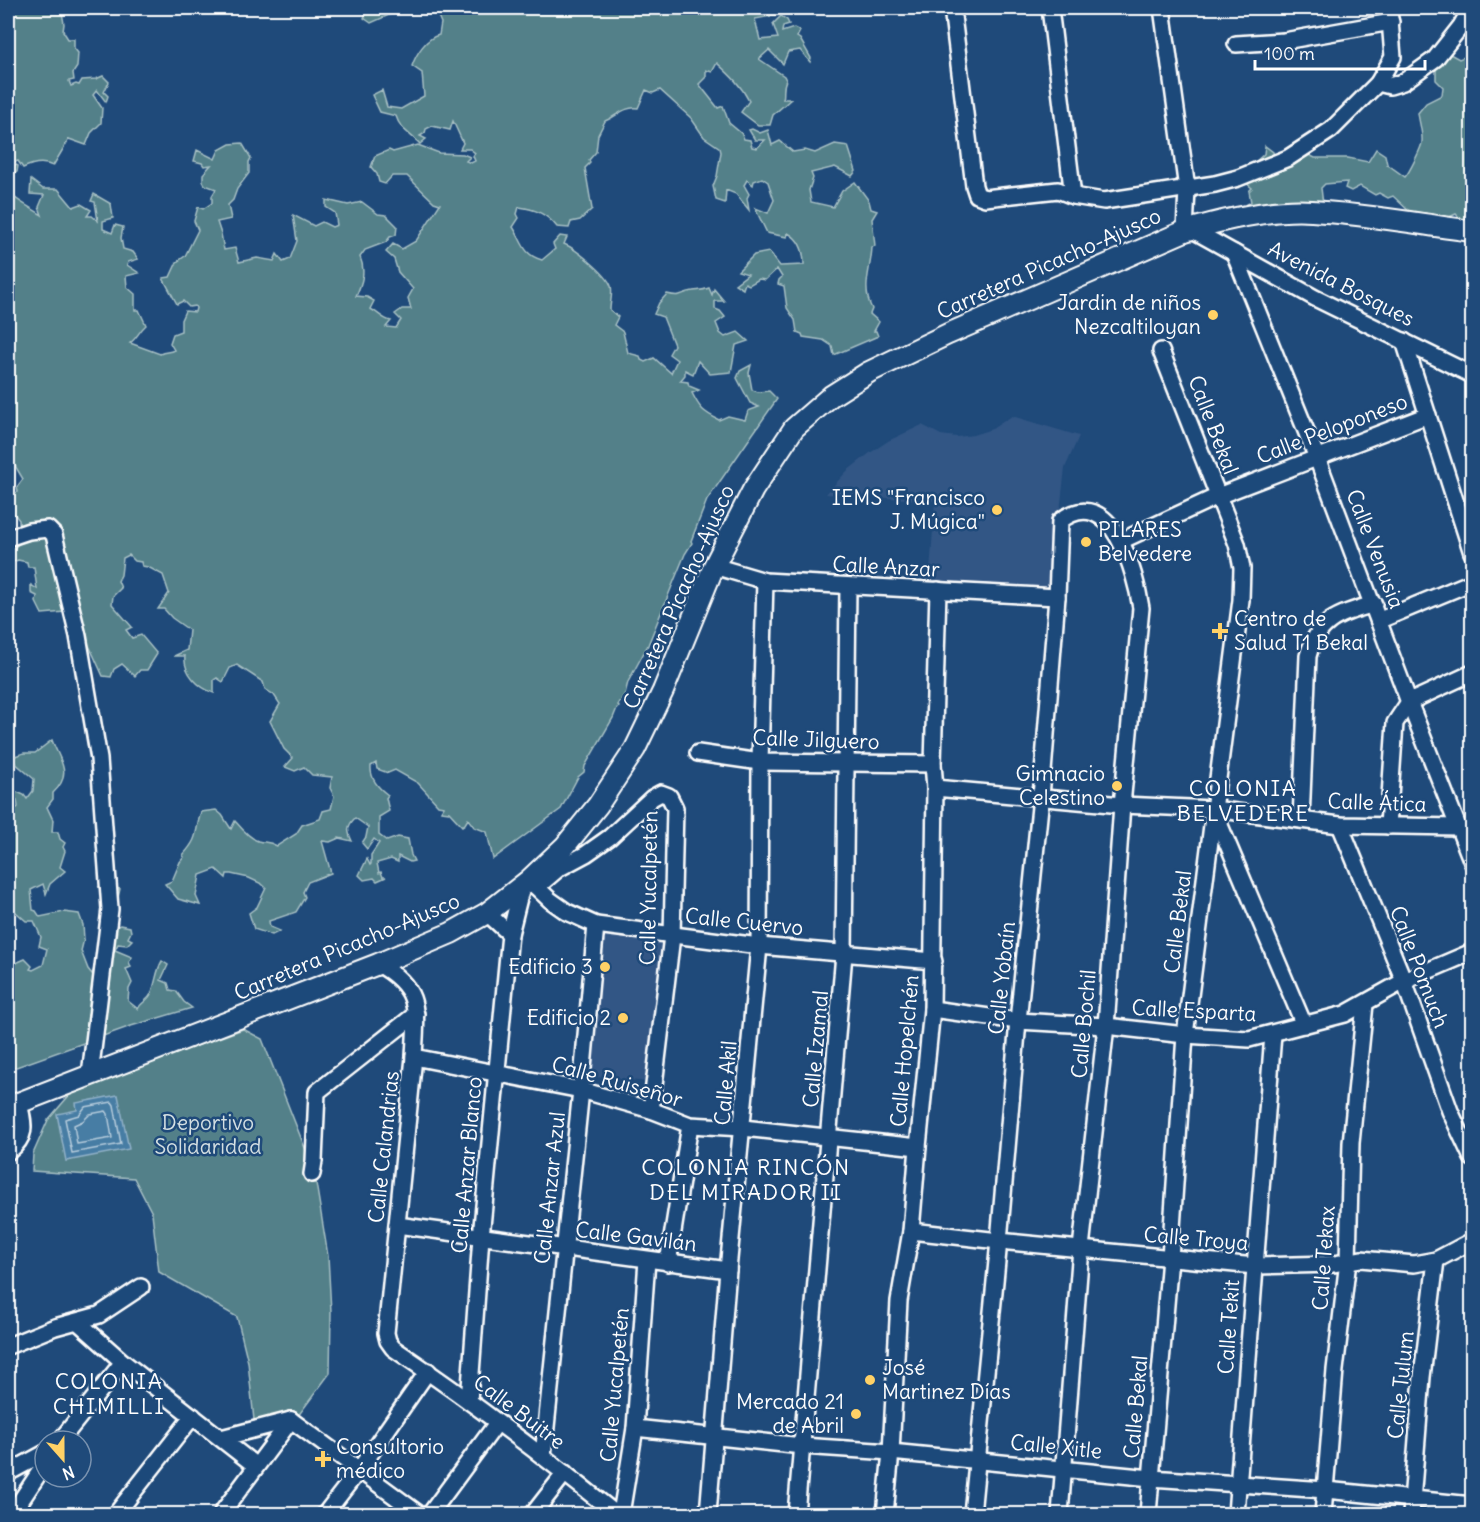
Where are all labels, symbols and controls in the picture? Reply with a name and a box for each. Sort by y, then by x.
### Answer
scale bar [1255,33,1424,71]
text: 100 m [1264,42,1315,65]
street label: Carretera Picacho-Ajusco [933,202,1165,325]
street label: Avenida Bosques [1263,235,1419,332]
place label: Jardin de niños Nezcaltiloyan [1057,289,1201,340]
marker: Jardin de niños Nezcaltiloyan [1206,308,1220,322]
street label: Calle Bekal [1182,372,1245,478]
street label: Calle Peloponeso [1252,387,1411,470]
street label: Carretera Picacho-Ajusco [617,481,740,713]
place label: IEMS "Francisco J. Múgica" [832,484,985,535]
street label: Calle Venusia [1340,485,1411,612]
marker: IEMS "Francisco J. Múgica" [990,503,1004,517]
place label: PILARES Belvedere [1098,516,1192,567]
marker: PILARES Belvedere [1079,535,1093,549]
street label: Calle Anzar [832,550,941,583]
place label: Centro de Salud T1 Bekal [1234,605,1368,656]
marker: Centro de Salud T1 Bekal [1211,622,1229,640]
street label: Calle Jilguero [752,724,880,755]
place label: Gimnacio Celestino [1015,760,1105,811]
district label: COLONIA BELVEDERE [1176,774,1310,827]
marker: Gimnacio Celestino [1110,779,1124,793]
street label: Calle Ática [1327,787,1427,818]
street label: Calle Yucalpetén [634,810,663,966]
street label: Calle Bekal [1158,869,1197,975]
street label: Carretera Picacho-Ajusco [230,887,464,1006]
street label: Calle Cuervo [684,902,805,941]
street label: Calle Pomuch [1384,902,1455,1032]
street label: Calle Yobaín [982,920,1021,1036]
place label: Edificio 3 [508,953,593,980]
marker: Edificio 3 [598,960,612,974]
street label: Calle Bochil [1065,968,1102,1079]
street label: Calle Hopelchén [884,974,925,1128]
street label: Calle Izamal [797,989,834,1109]
street label: Calle Esparta [1131,994,1257,1027]
place label: Edificio 2 [527,1004,611,1031]
marker: Edificio 2 [616,1011,630,1025]
street label: Calle Akil [708,1039,743,1126]
street label: Calle Ruiseñor [549,1050,686,1113]
street label: Calle Calandrias [362,1069,405,1224]
street label: Calle Anzar Blanco [445,1075,488,1254]
park label: Deportivo Solidaridad [154,1109,262,1160]
street label: Calle Anzar Azul [528,1110,571,1265]
district label: COLONIA RINCÓN DEL MIRADOR II [641,1153,851,1206]
street label: Calle Tekax [1306,1205,1341,1311]
street label: Calle Gavilán [574,1216,698,1257]
street label: Calle Troya [1143,1220,1250,1257]
street label: Calle Tekit [1212,1279,1245,1375]
street label: Calle Yucalpetén [594,1307,635,1463]
street label: Calle Tulum [1381,1330,1420,1440]
place label: José Martinez Días [882,1354,1011,1405]
street label: Calle Bekal [1118,1354,1153,1460]
district label: COLONIA CHIMILLI [53,1367,165,1420]
street label: Calle Buitre [468,1368,571,1455]
marker: José Martinez Días [863,1373,877,1387]
place label: Mercado 21 de Abril [736,1388,844,1439]
marker: Mercado 21 de Abril [849,1407,863,1421]
street label: Calle Xitle [1009,1428,1103,1465]
north arrow [33,1429,93,1489]
place label: Consultorio médico [336,1433,444,1484]
marker: Consultorio médico [314,1450,332,1468]
text: N [60,1462,77,1484]

